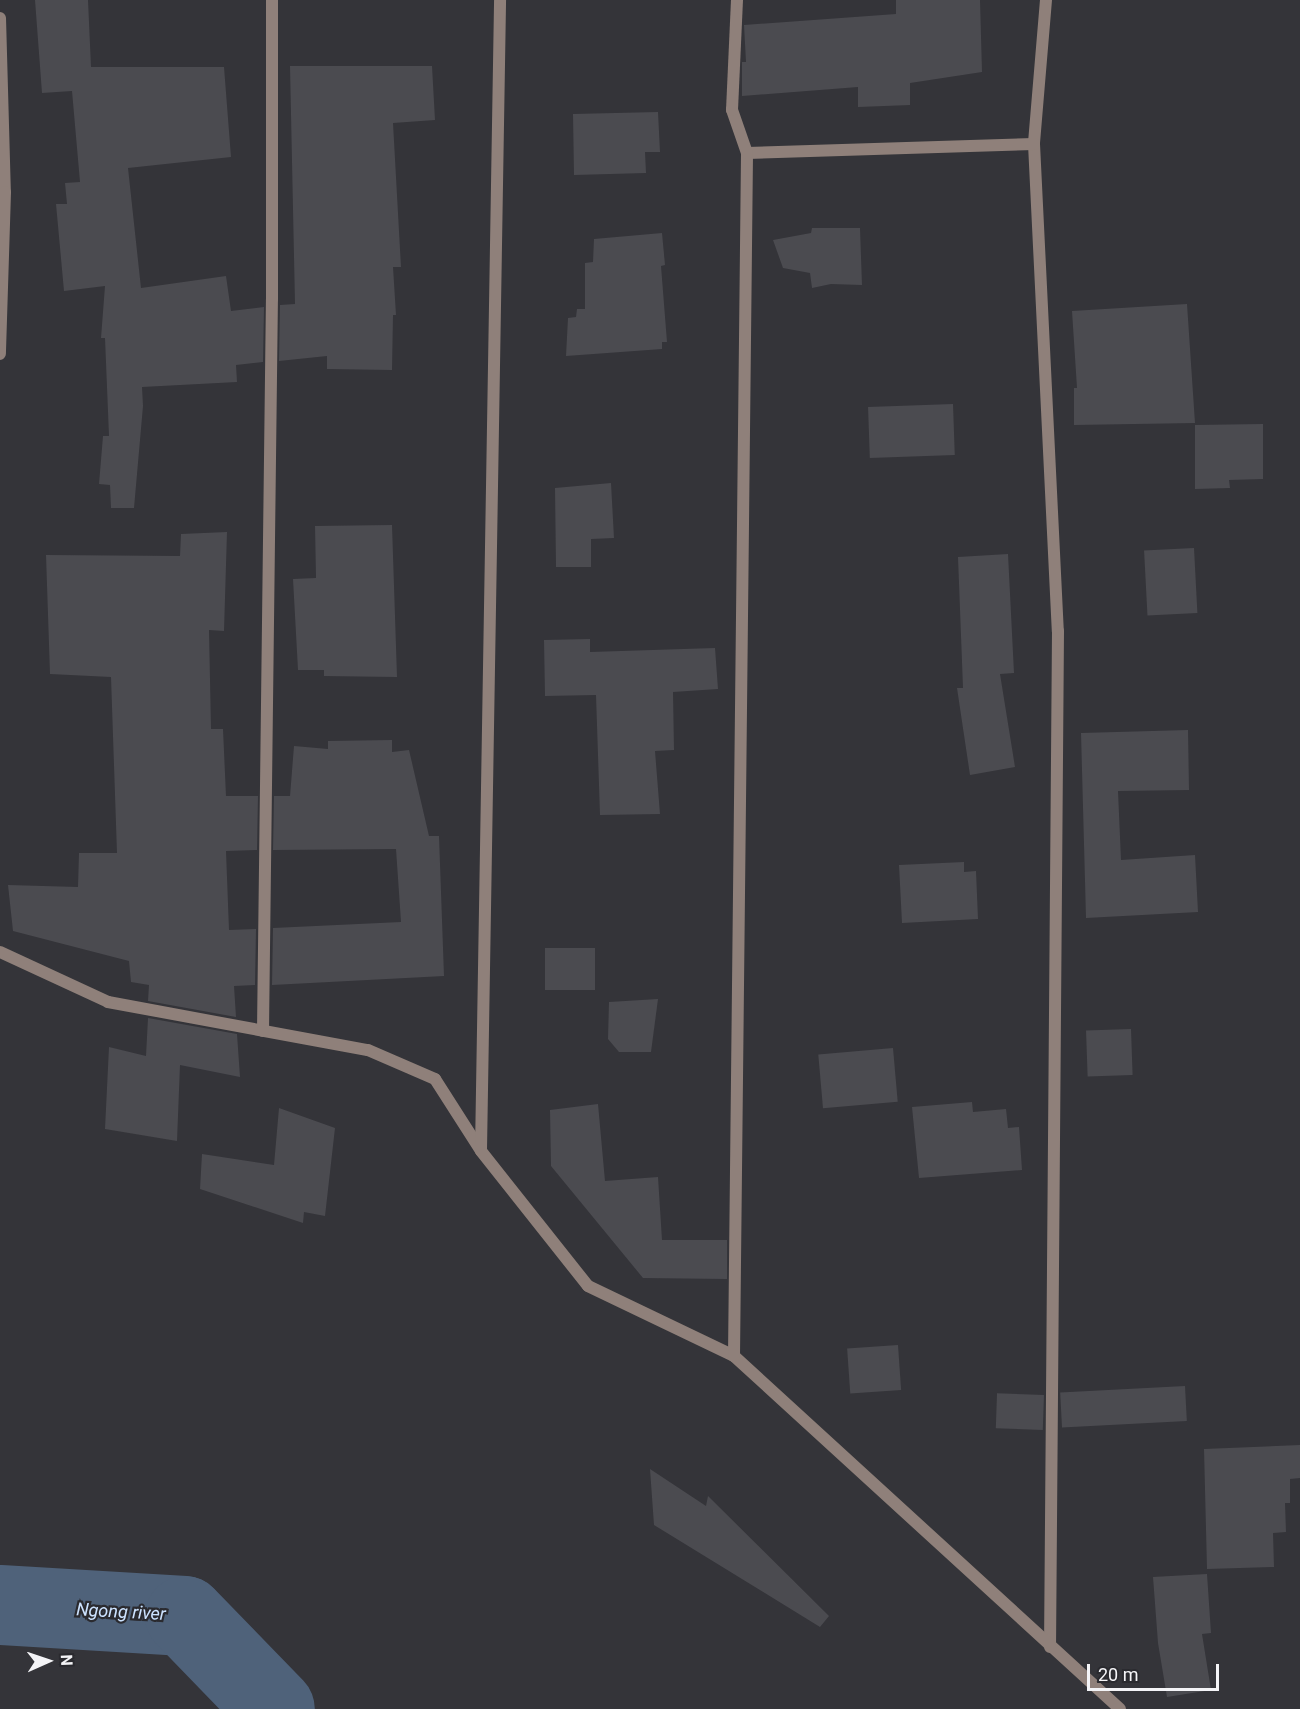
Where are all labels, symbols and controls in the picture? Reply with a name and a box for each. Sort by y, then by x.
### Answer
water label: Ngong river [76,1599,166,1625]
north arrow [18,1631,78,1691]
scale bar [1090,1652,1222,1690]
text: N [57,1654,76,1666]
text: 20 m [1098,1664,1138,1685]

